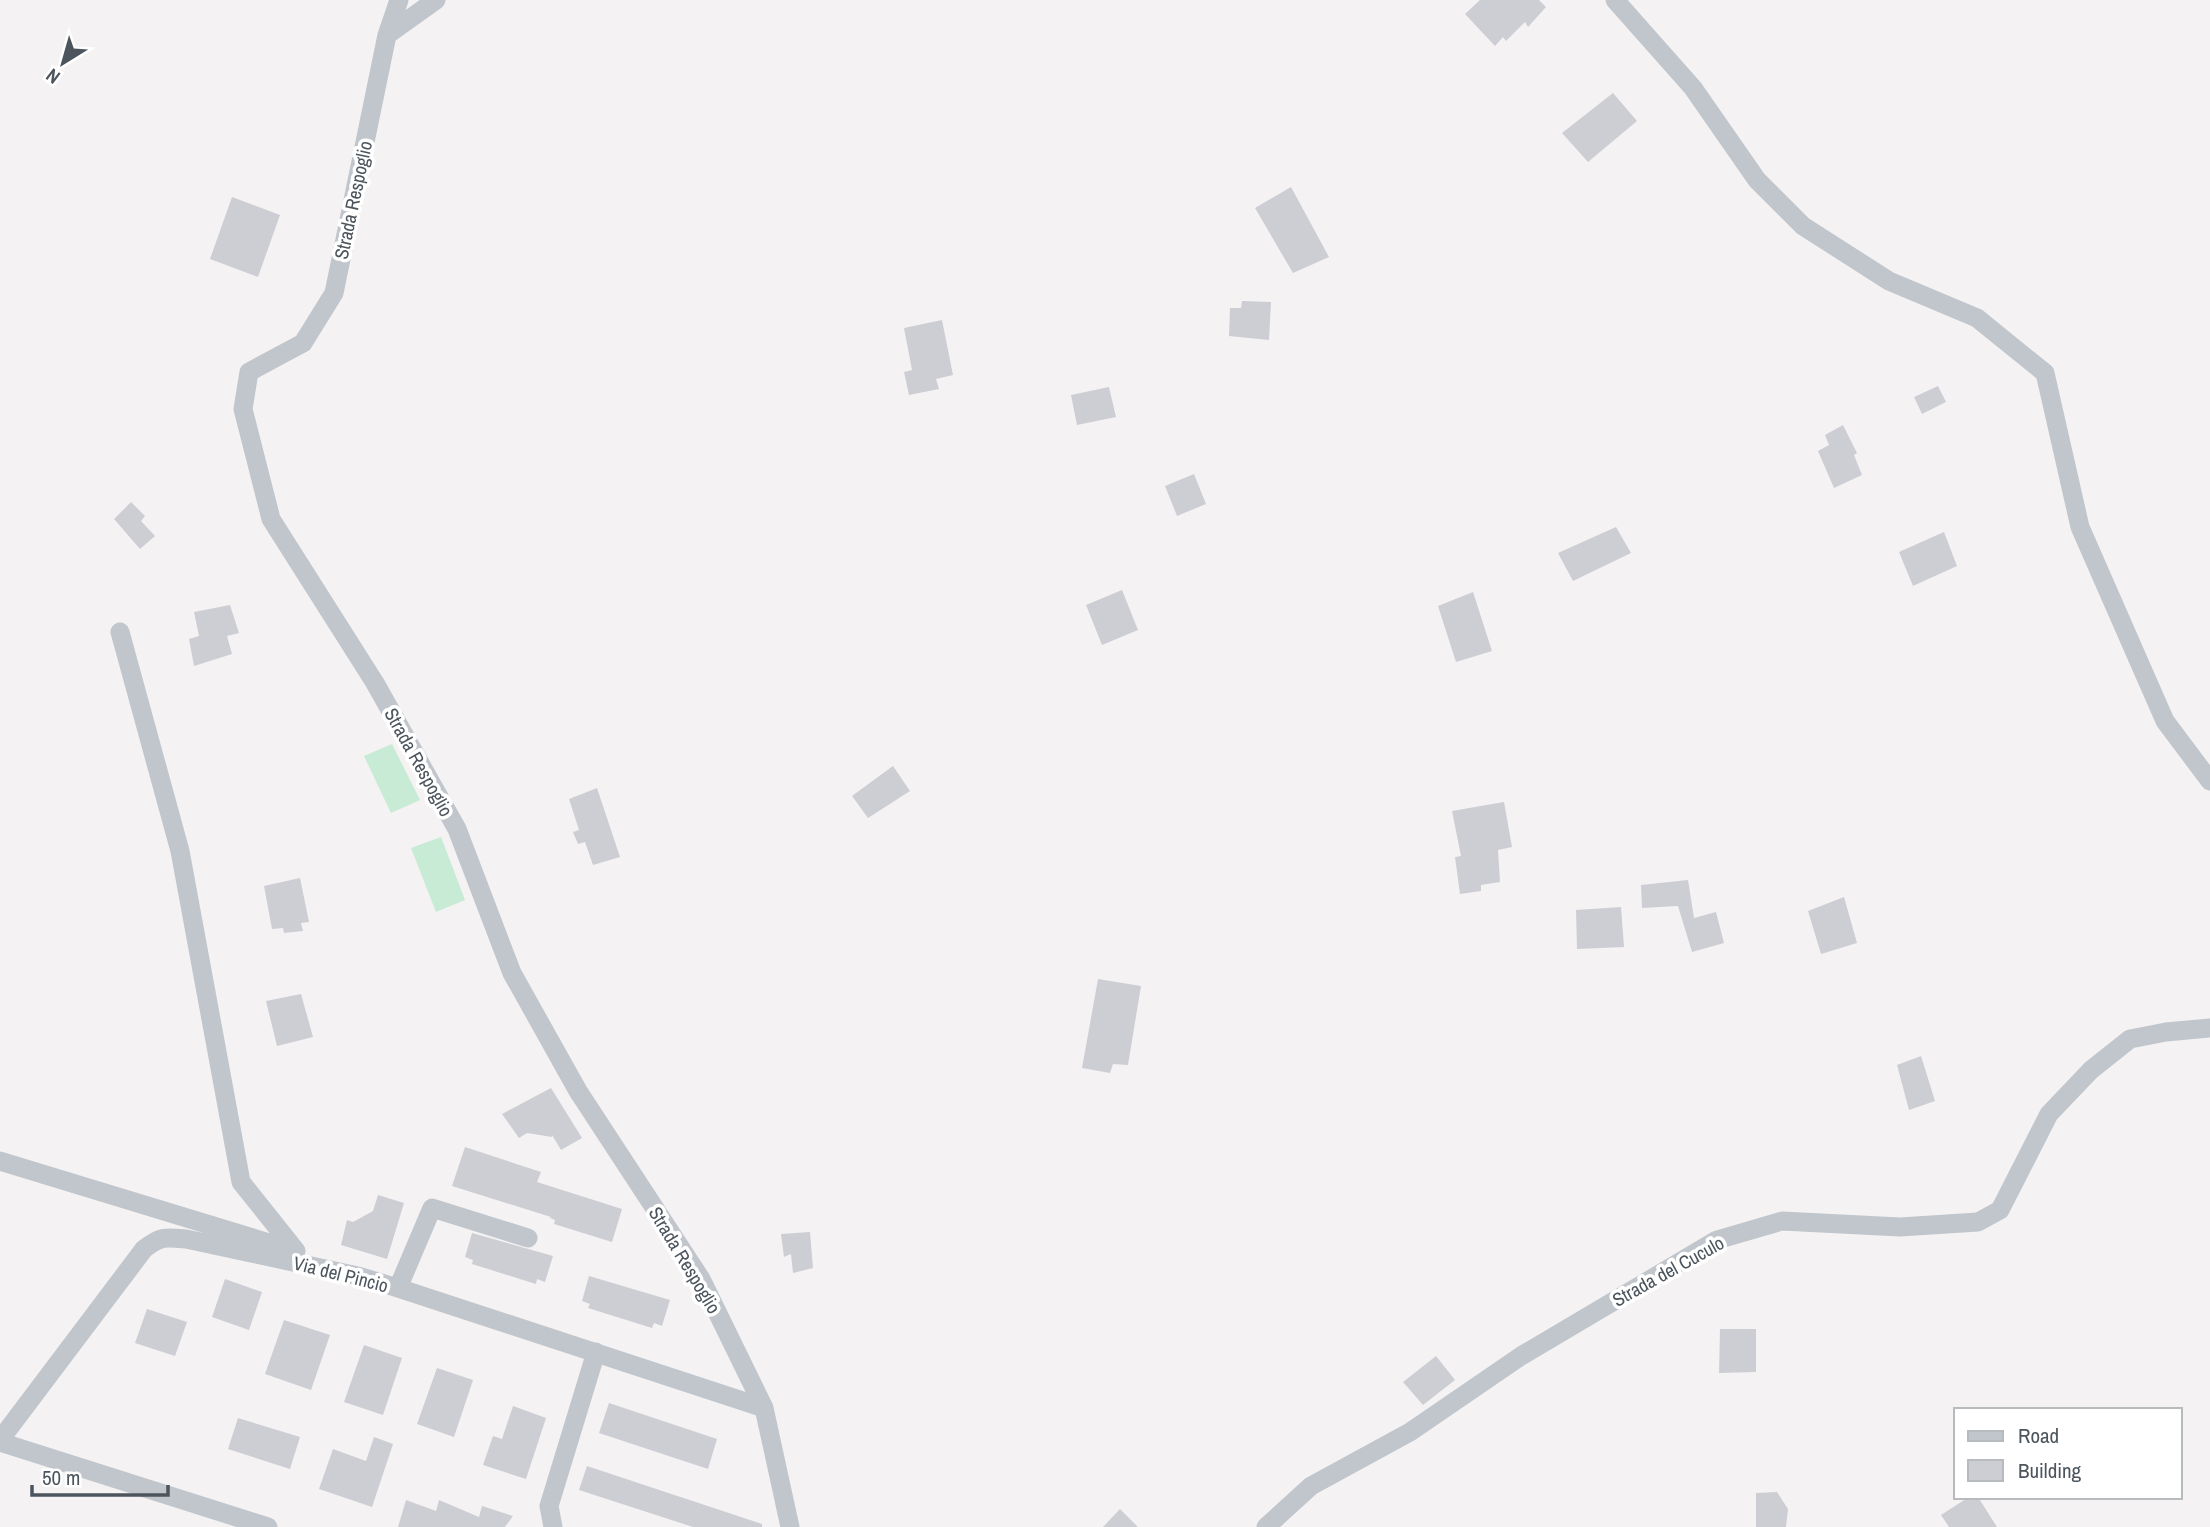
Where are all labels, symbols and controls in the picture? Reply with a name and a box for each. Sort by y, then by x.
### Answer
north arrow [28,28,98,98]
text: N [40,63,65,90]
street label: Strada Respoglio [328,138,378,262]
street label: Strada Respoglio [378,703,460,821]
street label: Strada Respoglio [643,1202,727,1318]
street label: Strada del Cuculo [1608,1230,1728,1312]
street label: Via del Pincio [291,1250,391,1298]
legend [1954,1408,2182,1499]
text: Road [2018,1421,2059,1450]
scale bar [32,1454,168,1498]
text: Building [2018,1456,2082,1485]
text: 50 m [42,1463,80,1492]

